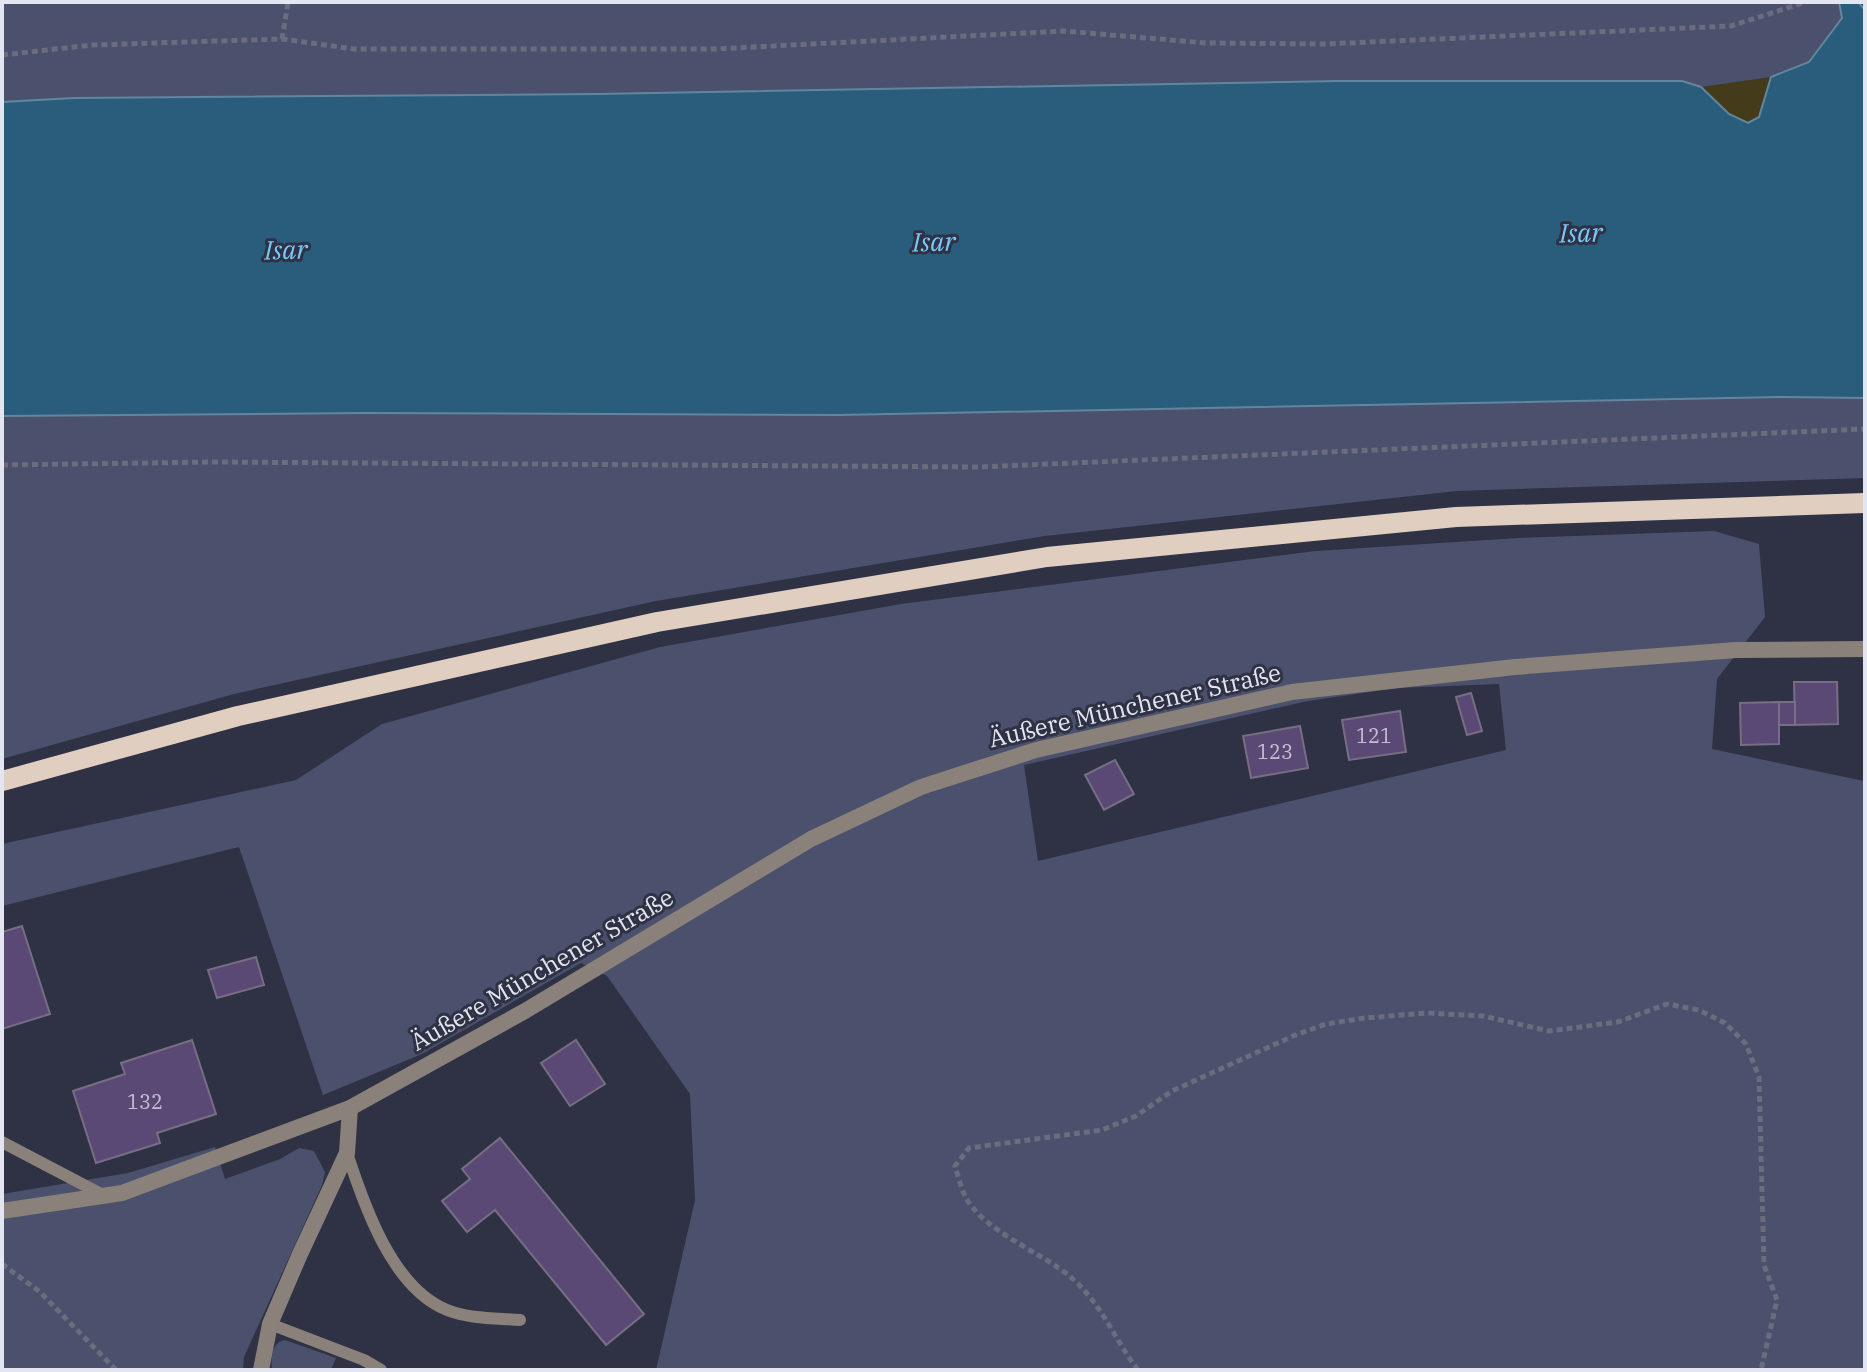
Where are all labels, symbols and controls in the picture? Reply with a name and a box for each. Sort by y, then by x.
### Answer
water label: Isar [1558,215,1604,249]
water label: Isar [911,224,957,258]
water label: Isar [263,232,309,266]
street label: Äußere Münchener Straße [986,656,1284,754]
house number: 121 [1356,722,1392,749]
house number: 123 [1257,738,1293,765]
street label: Äußere Münchener Straße [404,881,679,1058]
house number: 132 [127,1088,163,1115]

